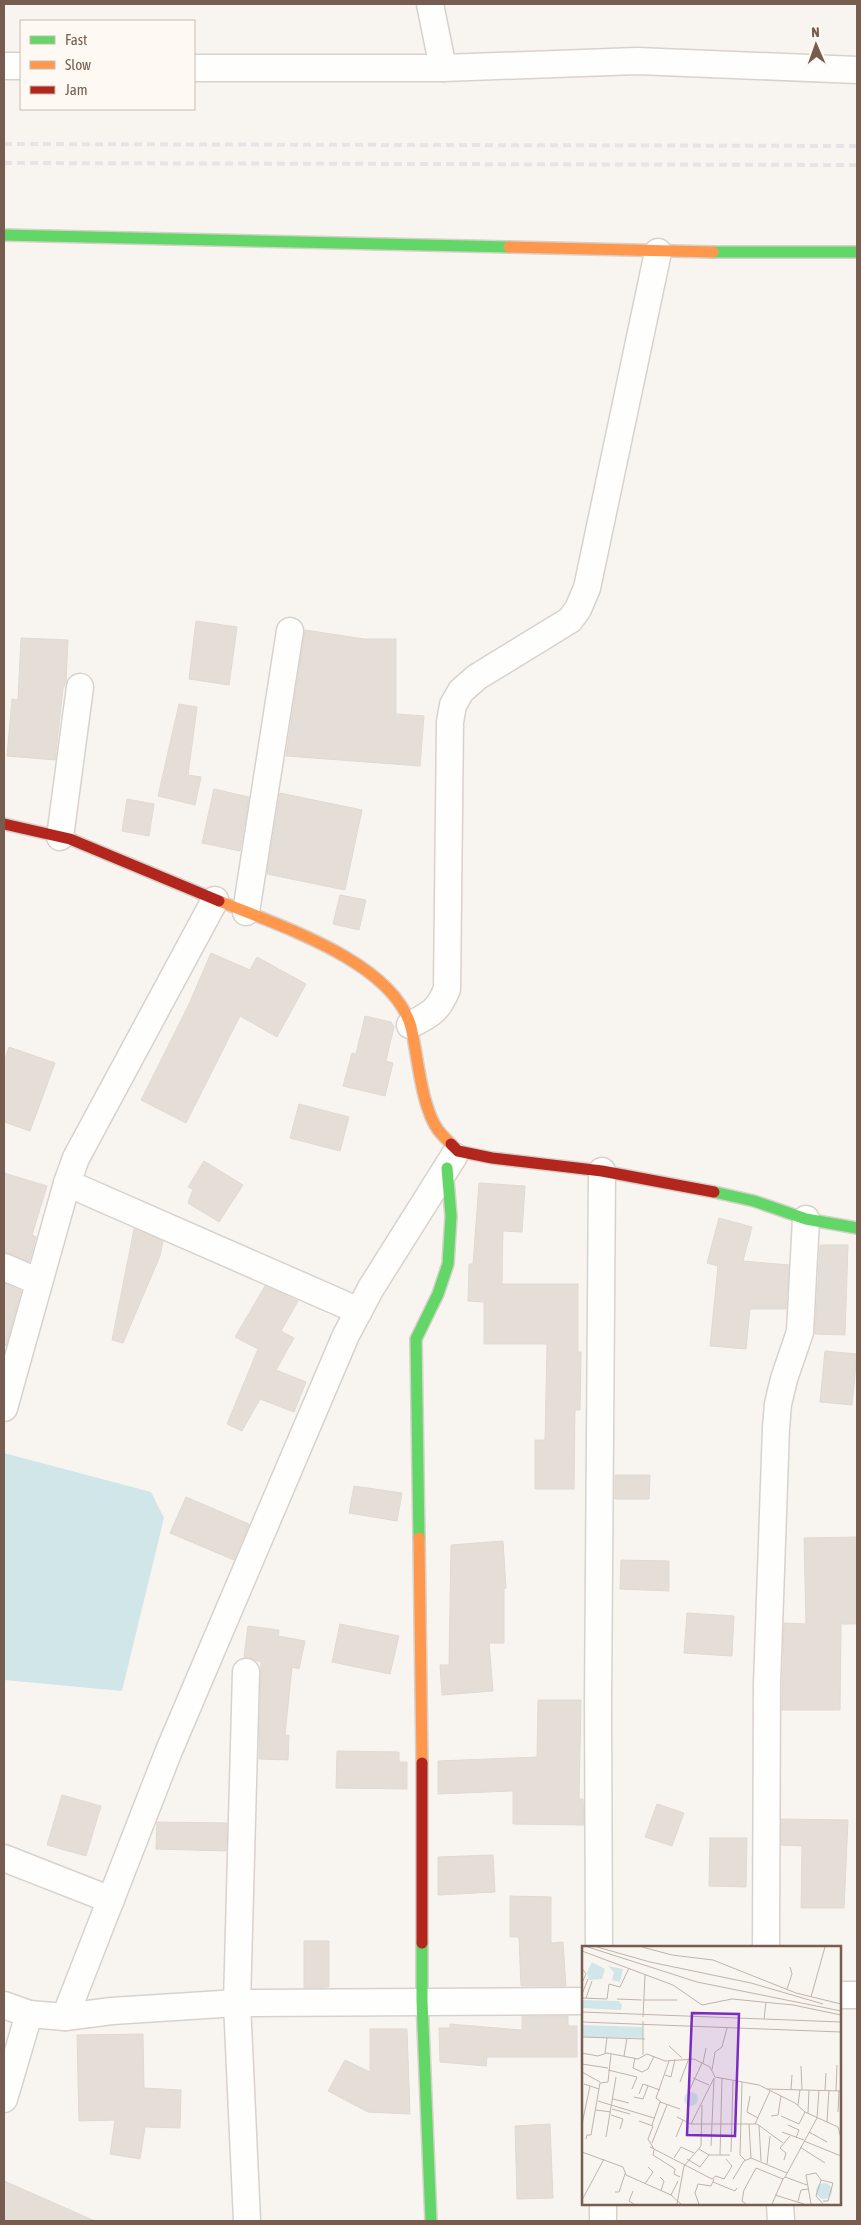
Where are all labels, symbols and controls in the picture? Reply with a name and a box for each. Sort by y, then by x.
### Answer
legend [20,20,195,110]
north arrow [791,20,841,70]
text: N [811,24,820,40]
text: Fast [65,31,87,48]
text: Slow [65,56,91,73]
text: Jam [65,81,88,98]
inset map [582,1946,841,2205]

